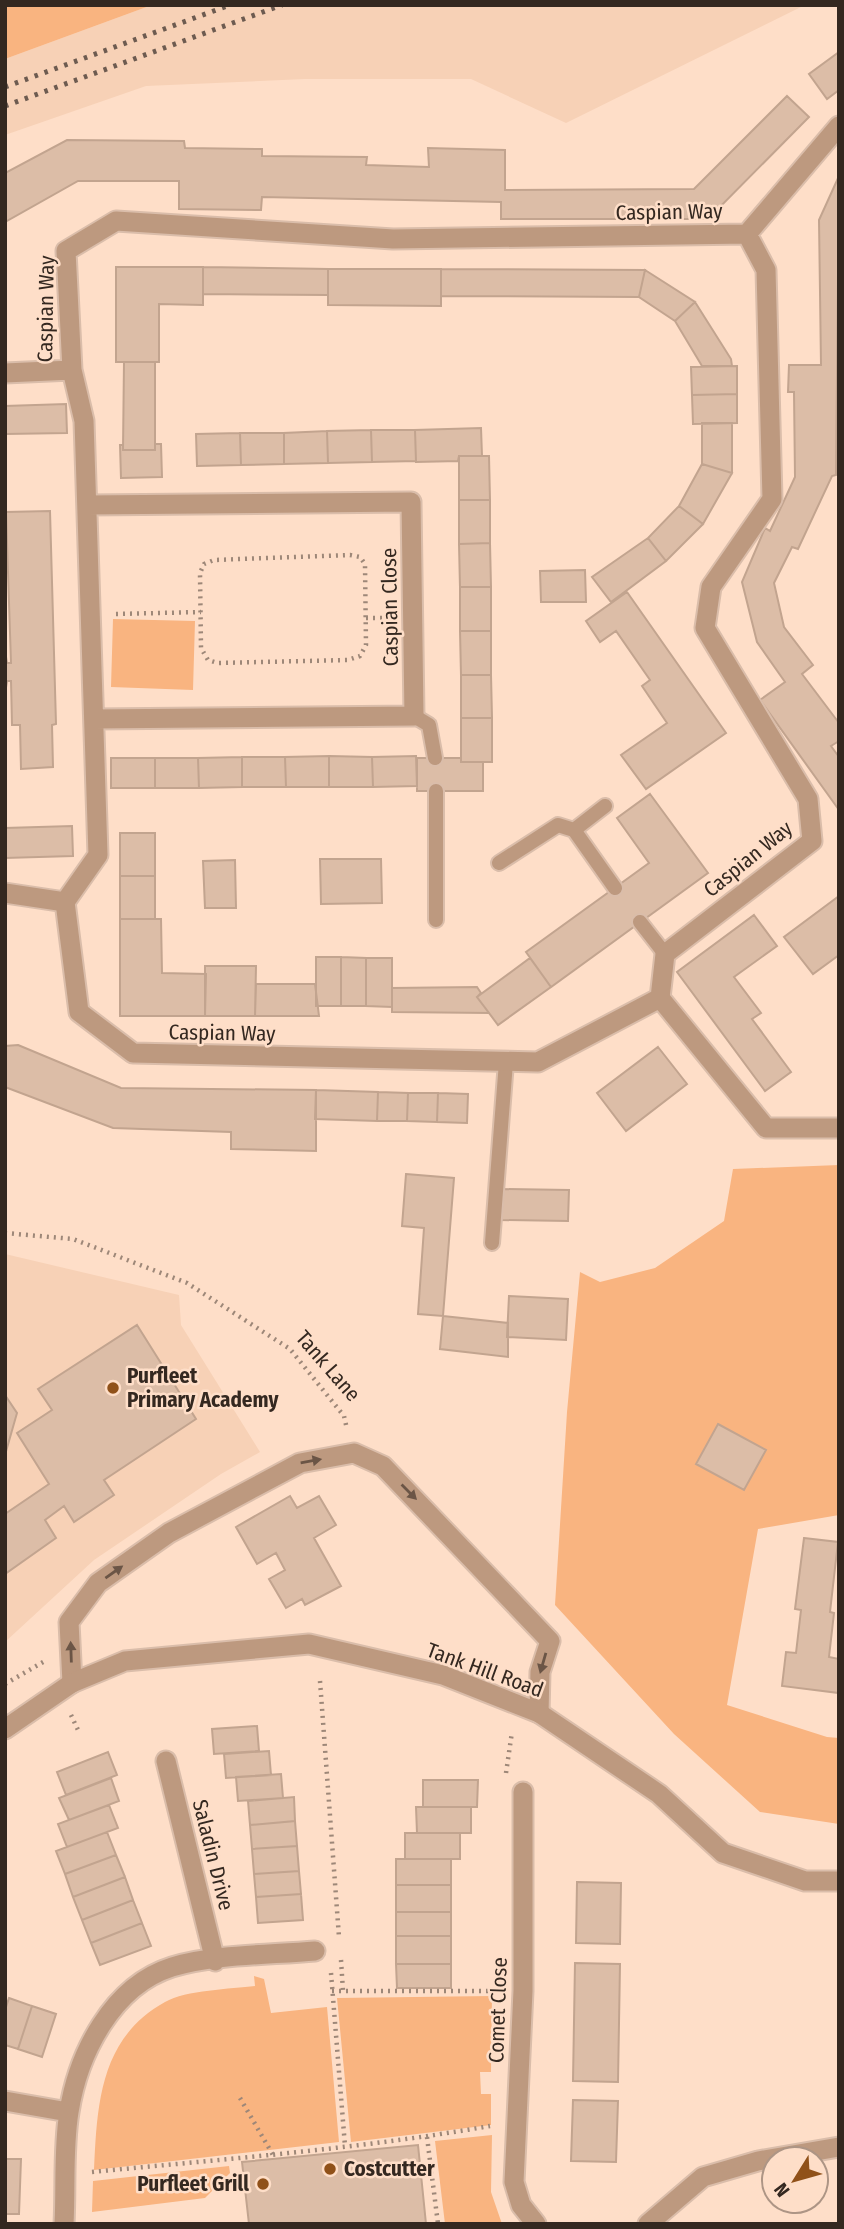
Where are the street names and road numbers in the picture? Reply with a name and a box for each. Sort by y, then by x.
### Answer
street label: Caspian Way [615,198,723,226]
street label: Caspian Way [32,255,60,363]
street label: Caspian Close [376,547,404,667]
street label: Caspian Way [698,815,798,903]
street label: Caspian Way [168,1019,276,1047]
street label: Tank Lane [290,1325,366,1407]
street label: Tank Hill Road [423,1637,547,1703]
street label: Saladin Drive [187,1797,239,1913]
street label: Comet Close [483,1957,513,2063]

